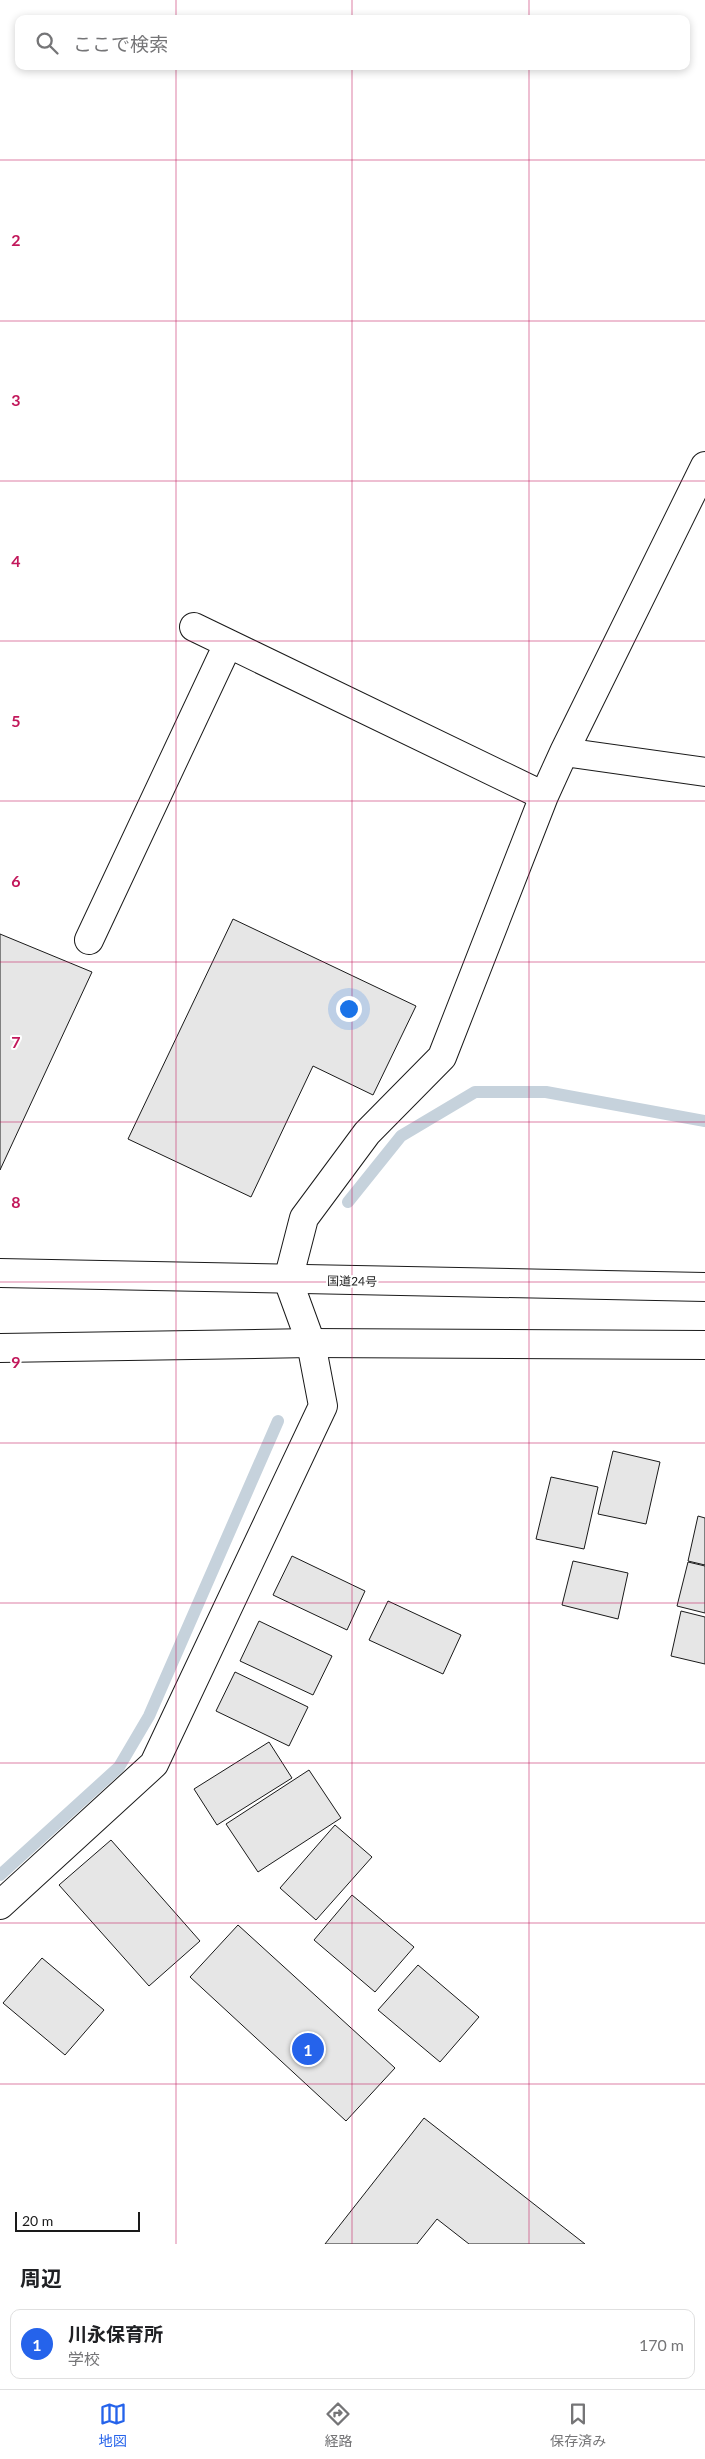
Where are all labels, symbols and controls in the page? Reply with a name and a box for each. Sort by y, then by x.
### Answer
search box [15,15,690,70]
icon: search [33,29,61,57]
text: ここで検索 [73,32,168,55]
text: 2 [11,230,21,249]
text: 3 [11,390,21,409]
text: 4 [11,551,21,570]
text: 5 [11,711,21,730]
text: 6 [11,871,21,890]
your location [336,996,362,1022]
text: 7 [11,1032,21,1051]
text: 8 [11,1192,21,1211]
street label: 国道24号 [327,1273,377,1289]
text: 9 [11,1352,21,1371]
pin: 1 [292,2030,324,2068]
scale bar [15,2209,140,2232]
text: 20 m [22,2212,53,2229]
text: 周辺 [20,2265,62,2290]
text: 川永保育所 [68,2322,163,2345]
text: 1 [32,2335,42,2354]
text: 170 m [639,2335,684,2354]
text: 学校 [68,2349,100,2368]
tab: 地図 [99,2400,127,2450]
tab: 経路 [324,2400,352,2450]
tab: 保存済み [550,2400,606,2450]

